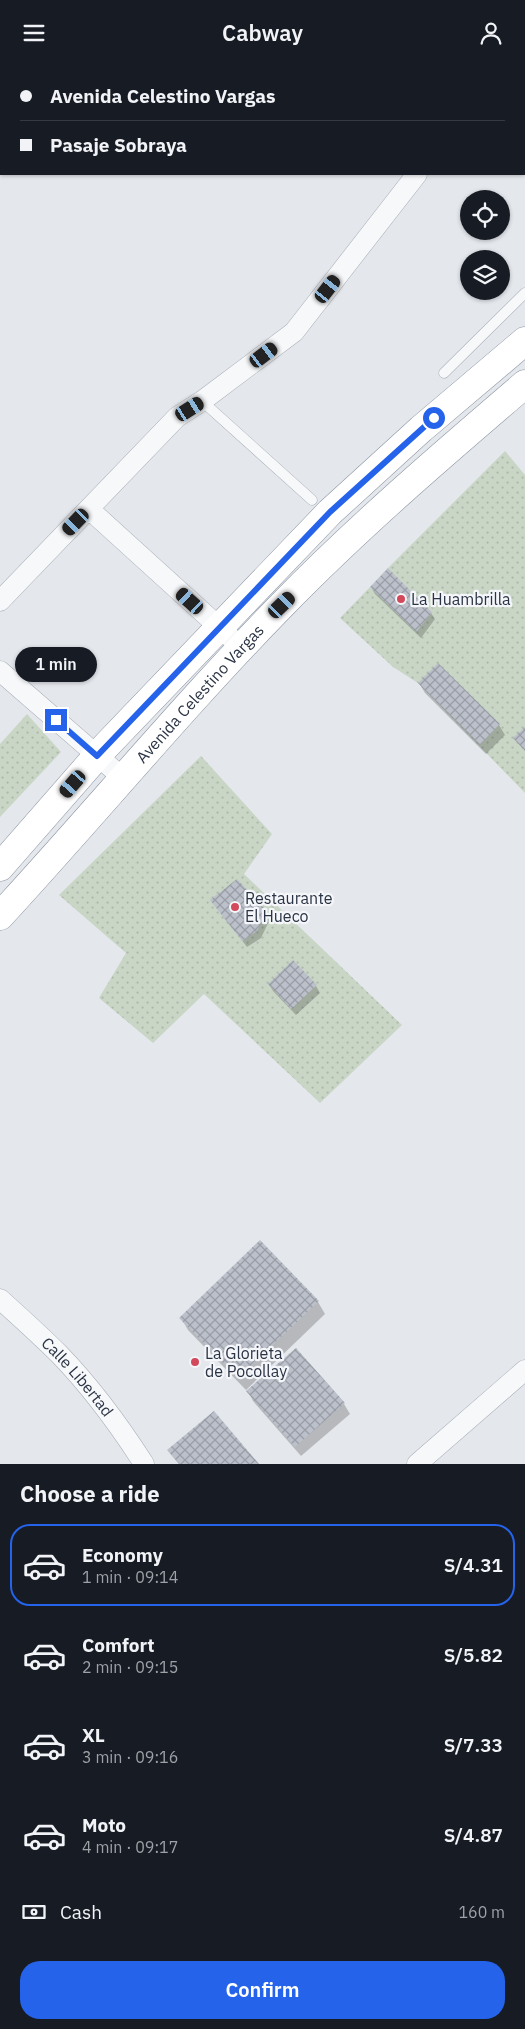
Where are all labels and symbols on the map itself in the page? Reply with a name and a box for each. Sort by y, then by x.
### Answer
car [312,273,343,305]
car [247,340,280,370]
car [173,395,206,423]
route start [423,407,445,429]
car [60,506,91,538]
car [173,585,206,617]
car [265,589,298,621]
place label: La Huambrilla [411,589,511,609]
marker: La Huambrilla [395,593,407,605]
street label: Avenida Celestino Vargas [132,620,268,767]
callout: 1 min [15,647,97,683]
route end [45,709,67,731]
car [57,768,88,800]
place label: Restaurante El Hueco [245,888,333,926]
marker: Restaurante El Hueco [229,901,241,913]
street label: Calle Libertad [38,1333,118,1420]
place label: La Glorieta de Pocollay [205,1343,287,1381]
marker: La Glorieta de Pocollay [189,1356,201,1368]

